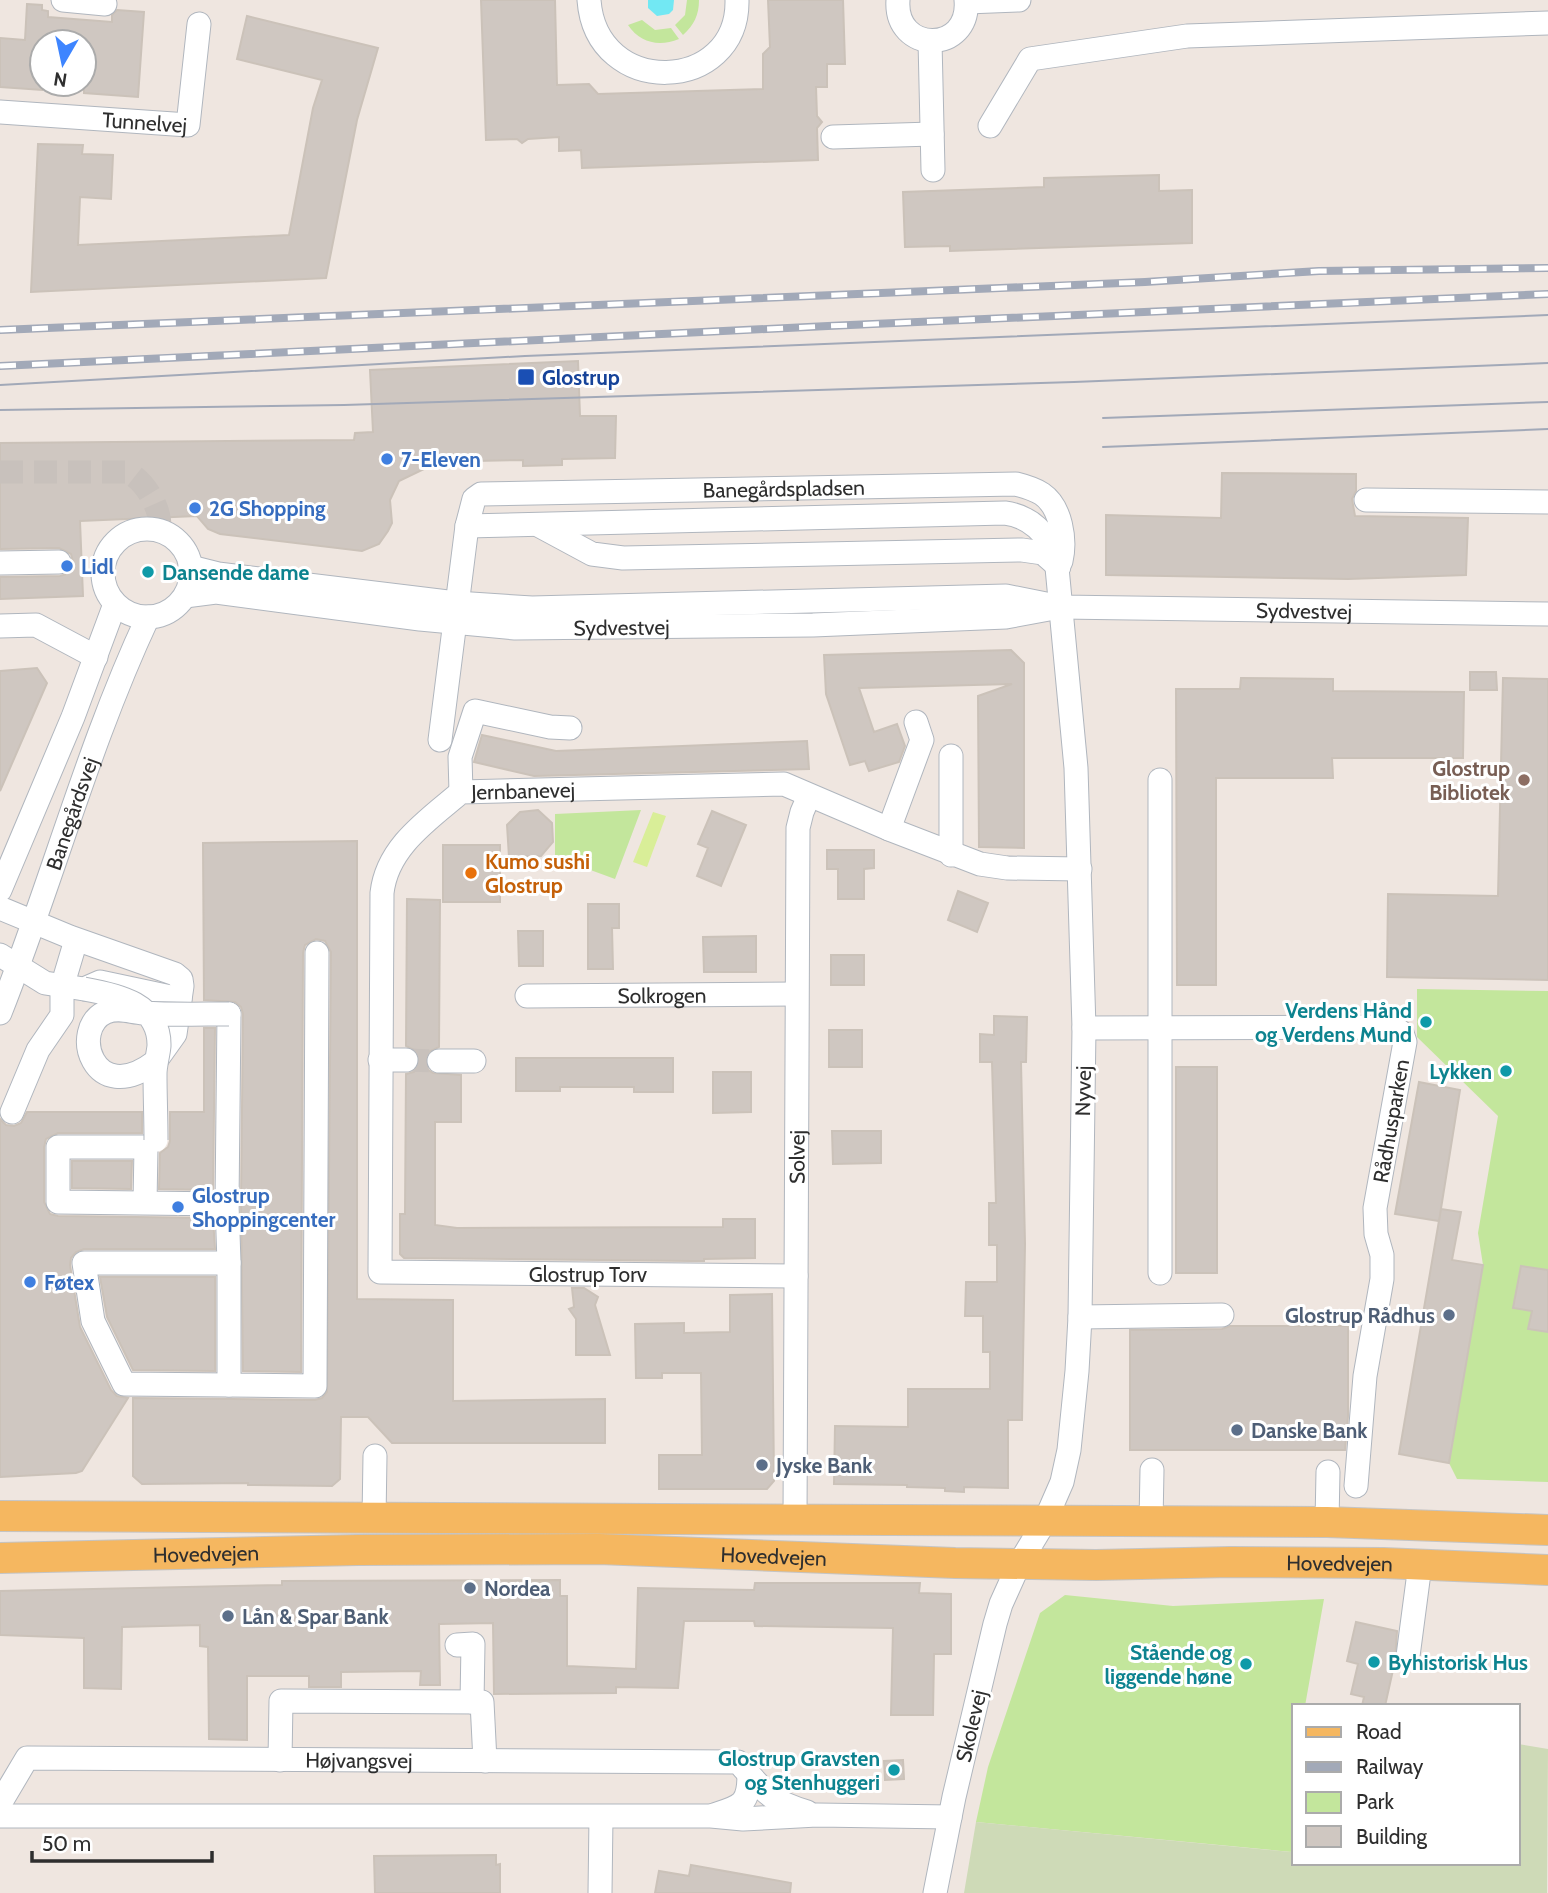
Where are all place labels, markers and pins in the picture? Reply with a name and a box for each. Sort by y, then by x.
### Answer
place label: Glostrup [542,365,620,390]
marker: Glostrup [516,367,536,387]
place label: 7-Eleven [401,447,481,472]
marker: 7-Eleven [379,451,395,467]
place label: 2G Shopping [209,496,326,521]
marker: 2G Shopping [187,500,203,516]
place label: Lidl [81,554,115,579]
marker: Lidl [59,558,75,574]
place label: Dansende dame [162,560,309,585]
marker: Dansende dame [140,564,156,580]
place label: Glostrup Bibliotek [1429,756,1511,805]
marker: Glostrup Bibliotek [1516,772,1532,788]
place label: Kumo sushi Glostrup [485,849,590,898]
marker: Kumo sushi Glostrup [463,865,479,881]
place label: Verdens Hånd og Verdens Mund [1255,998,1412,1047]
marker: Verdens Hånd og Verdens Mund [1418,1014,1434,1030]
place label: Lykken [1429,1059,1492,1084]
marker: Lykken [1498,1063,1514,1079]
place label: Glostrup Shoppingcenter [192,1183,335,1232]
marker: Glostrup Shoppingcenter [170,1199,186,1215]
place label: Føtex [44,1270,95,1295]
marker: Føtex [22,1274,38,1290]
place label: Glostrup Rådhus [1285,1303,1435,1328]
marker: Glostrup Rådhus [1441,1307,1457,1323]
place label: Danske Bank [1251,1418,1368,1443]
marker: Danske Bank [1229,1422,1245,1438]
place label: Jyske Bank [775,1453,873,1478]
marker: Jyske Bank [754,1457,770,1473]
place label: Nordea [484,1576,551,1601]
marker: Nordea [462,1580,478,1596]
place label: Lån & Spar Bank [242,1604,390,1629]
marker: Lån & Spar Bank [220,1608,236,1624]
place label: Stående og liggende høne [1105,1640,1232,1689]
place label: Byhistorisk Hus [1388,1650,1528,1675]
marker: Byhistorisk Hus [1366,1654,1382,1670]
marker: Stående og liggende høne [1238,1656,1254,1672]
place label: Glostrup Gravsten og Stenhuggeri [718,1746,880,1795]
marker: Glostrup Gravsten og Stenhuggeri [886,1762,902,1778]

